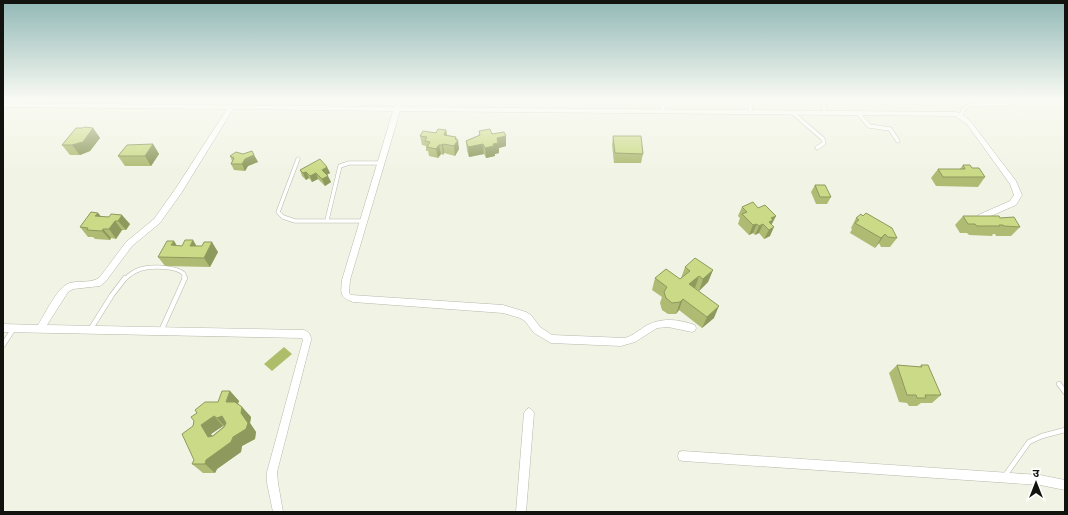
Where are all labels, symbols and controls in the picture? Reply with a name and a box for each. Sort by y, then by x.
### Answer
north arrow [1016,463,1056,503]
text: उ [1033,467,1040,480]

